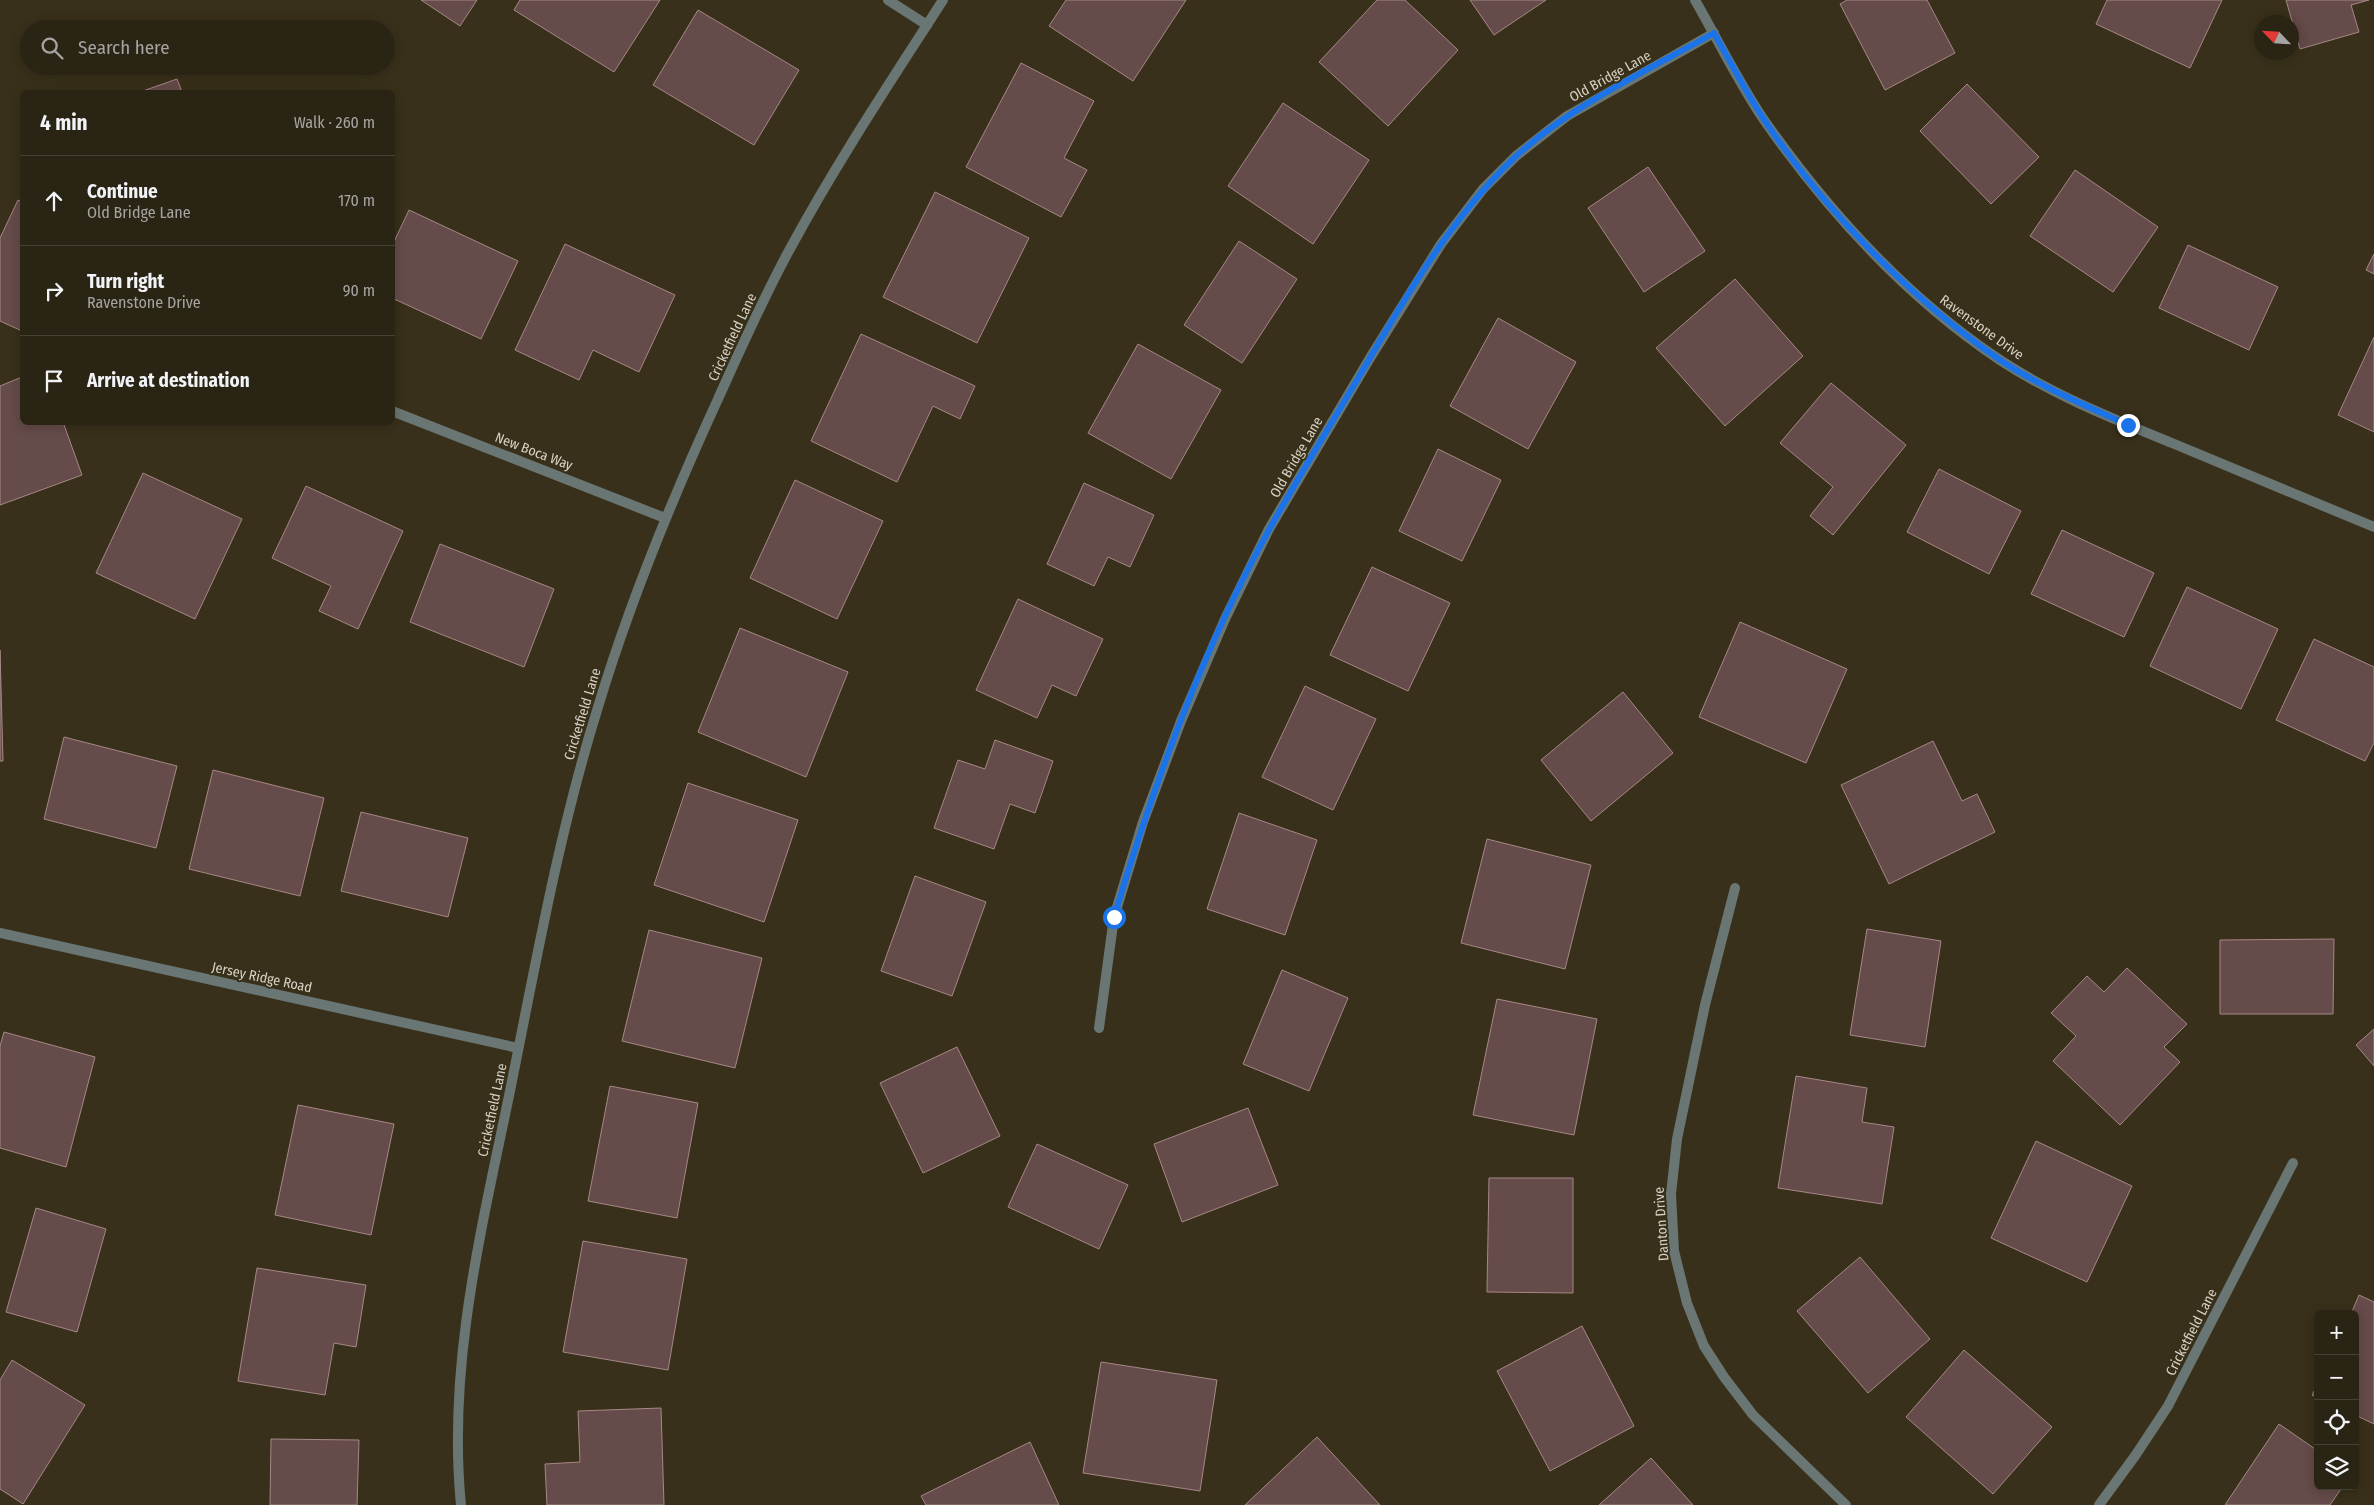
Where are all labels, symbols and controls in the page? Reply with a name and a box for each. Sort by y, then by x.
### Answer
north arrow [2254,15,2299,60]
search box [20,20,395,75]
icon: search [38,34,66,62]
text: Search here [78,36,170,59]
street label: Old Bridge Lane [1566,47,1654,106]
text: 4 min [40,110,88,136]
text: Walk · 260 m [294,113,375,132]
text: Continue [87,180,158,203]
icon: ahead [40,187,68,215]
text: 170 m [338,191,375,210]
text: Old Bridge Lane [87,203,191,222]
text: Turn right [87,270,164,293]
icon: right [40,277,68,305]
text: 90 m [343,281,375,300]
street label: Cricketfield Lane [705,290,760,384]
street label: Ravenstone Drive [1936,291,2027,364]
text: Ravenstone Drive [87,293,201,312]
icon: arrive [40,367,68,395]
text: Arrive at destination [87,369,250,392]
street label: Old Bridge Lane [1266,414,1326,501]
route end [2117,414,2140,437]
street label: New Boca Way [493,429,576,474]
street label: Cricketfield Lane [560,666,605,762]
route start [1103,906,1126,929]
street label: Jersey Ridge Road [210,959,314,996]
street label: Cricketfield Lane [474,1062,511,1158]
street label: Danton Drive [1650,1186,1673,1262]
street label: Cricketfield Lane [2162,1286,2221,1378]
map controls [2314,1310,2359,1490]
button: + [2314,1310,2359,1355]
button: − [2314,1355,2359,1400]
button: locate [2314,1400,2359,1445]
button: layers [2314,1445,2359,1490]

